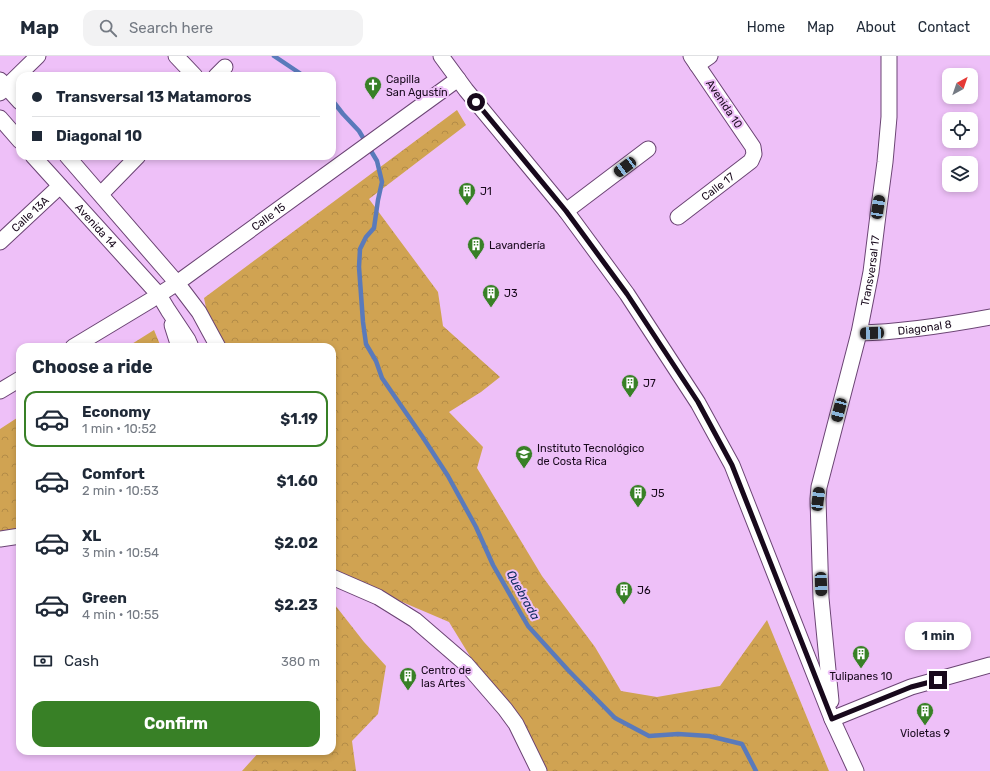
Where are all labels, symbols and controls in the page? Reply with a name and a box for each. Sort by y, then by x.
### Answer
search box [83,10,363,46]
text: Map [20,16,59,39]
icon: search [97,17,119,39]
text: Search here [129,19,213,37]
text: Home [747,19,785,36]
text: Map [807,19,834,36]
text: About [856,19,896,36]
text: Contact [918,19,970,36]
north arrow [942,68,978,104]
map controls [942,68,978,192]
place label: Capilla San Agustín [386,73,448,99]
church icon: Capilla San Agustín [363,75,383,100]
street label: Avenida 10 [703,77,745,131]
text: Transversal 13 Matamoros [56,88,252,106]
route start [467,93,485,111]
button: locate [942,112,978,148]
text: Diagonal 10 [56,127,142,145]
car [612,155,638,179]
button: layers [942,156,978,192]
street label: Calle 17 [699,170,737,203]
building icon: J1 [457,181,477,206]
place label: J1 [480,185,492,198]
street label: Calle 13A [9,193,52,235]
car [870,194,886,220]
street label: Calle 15 [249,200,288,233]
street label: Avenida 14 [73,201,120,251]
street label: Transversal 17 [858,234,882,307]
building icon: Lavandería [466,235,486,260]
place label: Lavandería [489,239,545,252]
building icon: J3 [481,283,501,308]
place label: J3 [504,287,518,300]
street label: Diagonal 8 [897,317,953,337]
car [860,327,884,339]
text: Choose a ride [32,356,153,378]
building icon: J7 [620,373,640,398]
place label: J7 [643,377,656,390]
car [830,397,848,423]
icon: car [34,401,70,437]
text: Economy [82,403,151,421]
text: $1.19 [280,410,318,428]
text: 1 min · 10:52 [82,421,157,436]
place label: Instituto Tecnológico de Costa Rica [537,442,644,468]
school or university icon: Instituto Tecnológico de Costa Rica [514,444,534,469]
icon: car [34,463,70,499]
text: Comfort [82,465,145,483]
text: $1.60 [276,472,318,490]
text: 2 min · 10:53 [82,483,159,498]
building icon: J5 [628,483,648,508]
car [811,486,825,512]
place label: J5 [651,487,665,500]
icon: car [34,525,70,561]
text: XL [82,527,101,545]
text: $2.02 [274,534,318,552]
text: 3 min · 10:54 [82,545,159,560]
water label: Quebrada [504,568,542,622]
car [815,572,827,596]
building icon: J6 [614,580,634,605]
place label: J6 [637,584,651,597]
icon: car [34,587,70,623]
text: Green [82,589,127,607]
text: $2.23 [274,596,318,614]
text: 4 min · 10:55 [82,607,159,622]
callout: 1 min [905,622,971,650]
text: 1 min [921,628,955,643]
building icon: Tulipanes 10 [851,644,871,669]
icon: cash [32,650,54,672]
text: Cash [64,652,99,670]
text: 380 m [281,654,320,669]
place label: Centro de las Artes [421,664,471,690]
building icon: Centro de las Artes [398,666,418,691]
place label: Tulipanes 10 [830,670,892,683]
route end [929,671,947,689]
button: Confirm [32,701,320,747]
building icon: Violetas 9 [915,701,935,726]
place label: Violetas 9 [900,727,950,740]

